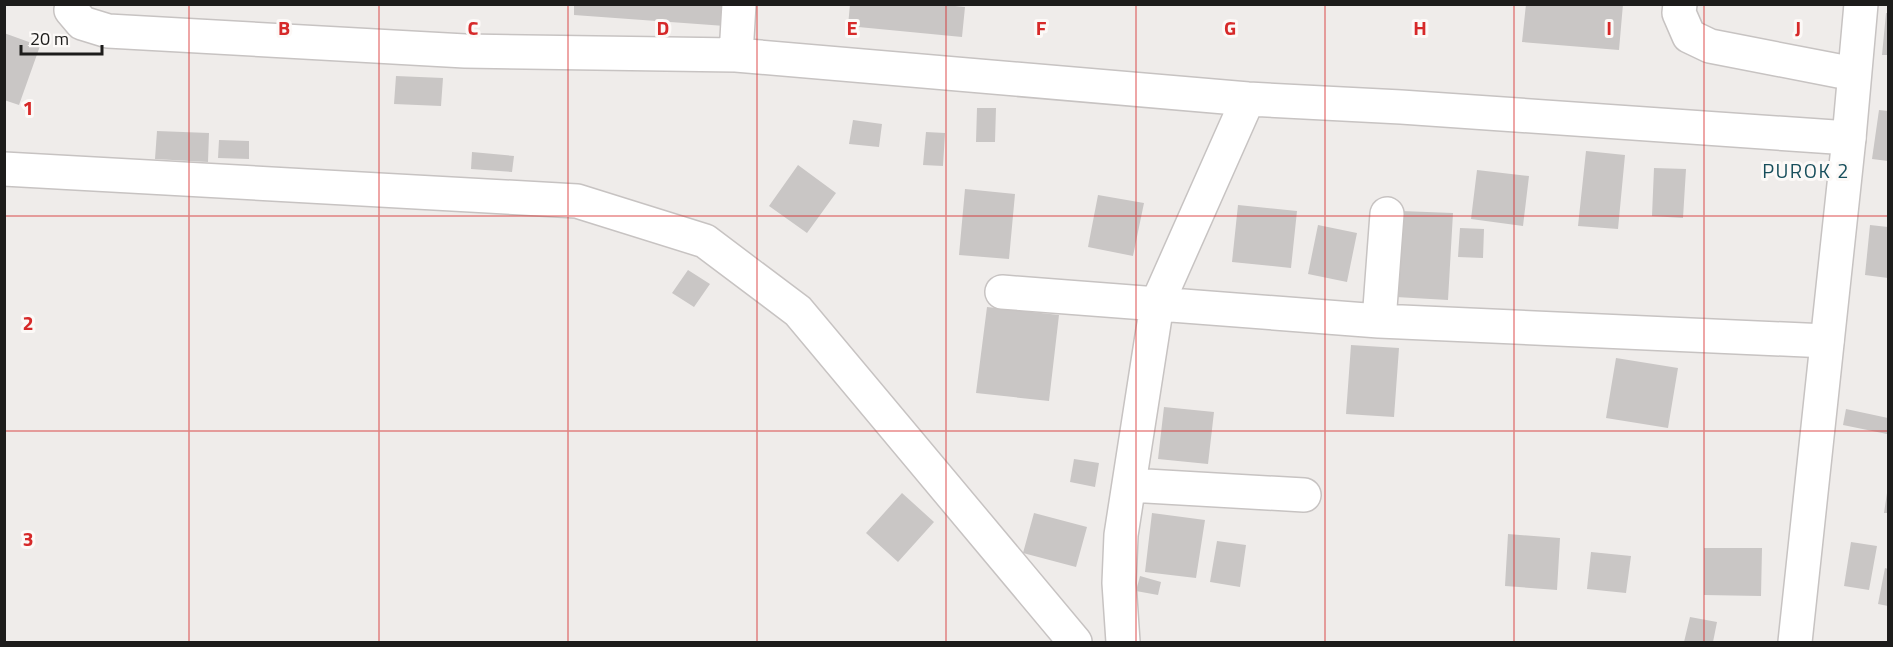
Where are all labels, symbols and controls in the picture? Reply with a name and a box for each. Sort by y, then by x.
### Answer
text: B [278,12,290,43]
text: C [468,12,479,43]
text: D [657,12,669,43]
text: E [846,12,858,43]
text: F [1036,12,1047,43]
text: G [1224,12,1236,43]
text: H [1413,12,1427,43]
text: I [1606,12,1612,43]
text: J [1795,12,1801,43]
scale bar [21,18,102,56]
text: 20 m [30,25,69,52]
text: 1 [22,92,34,123]
district label: PUROK 2 [1762,155,1850,186]
text: 2 [22,307,34,338]
text: 3 [22,523,34,554]

